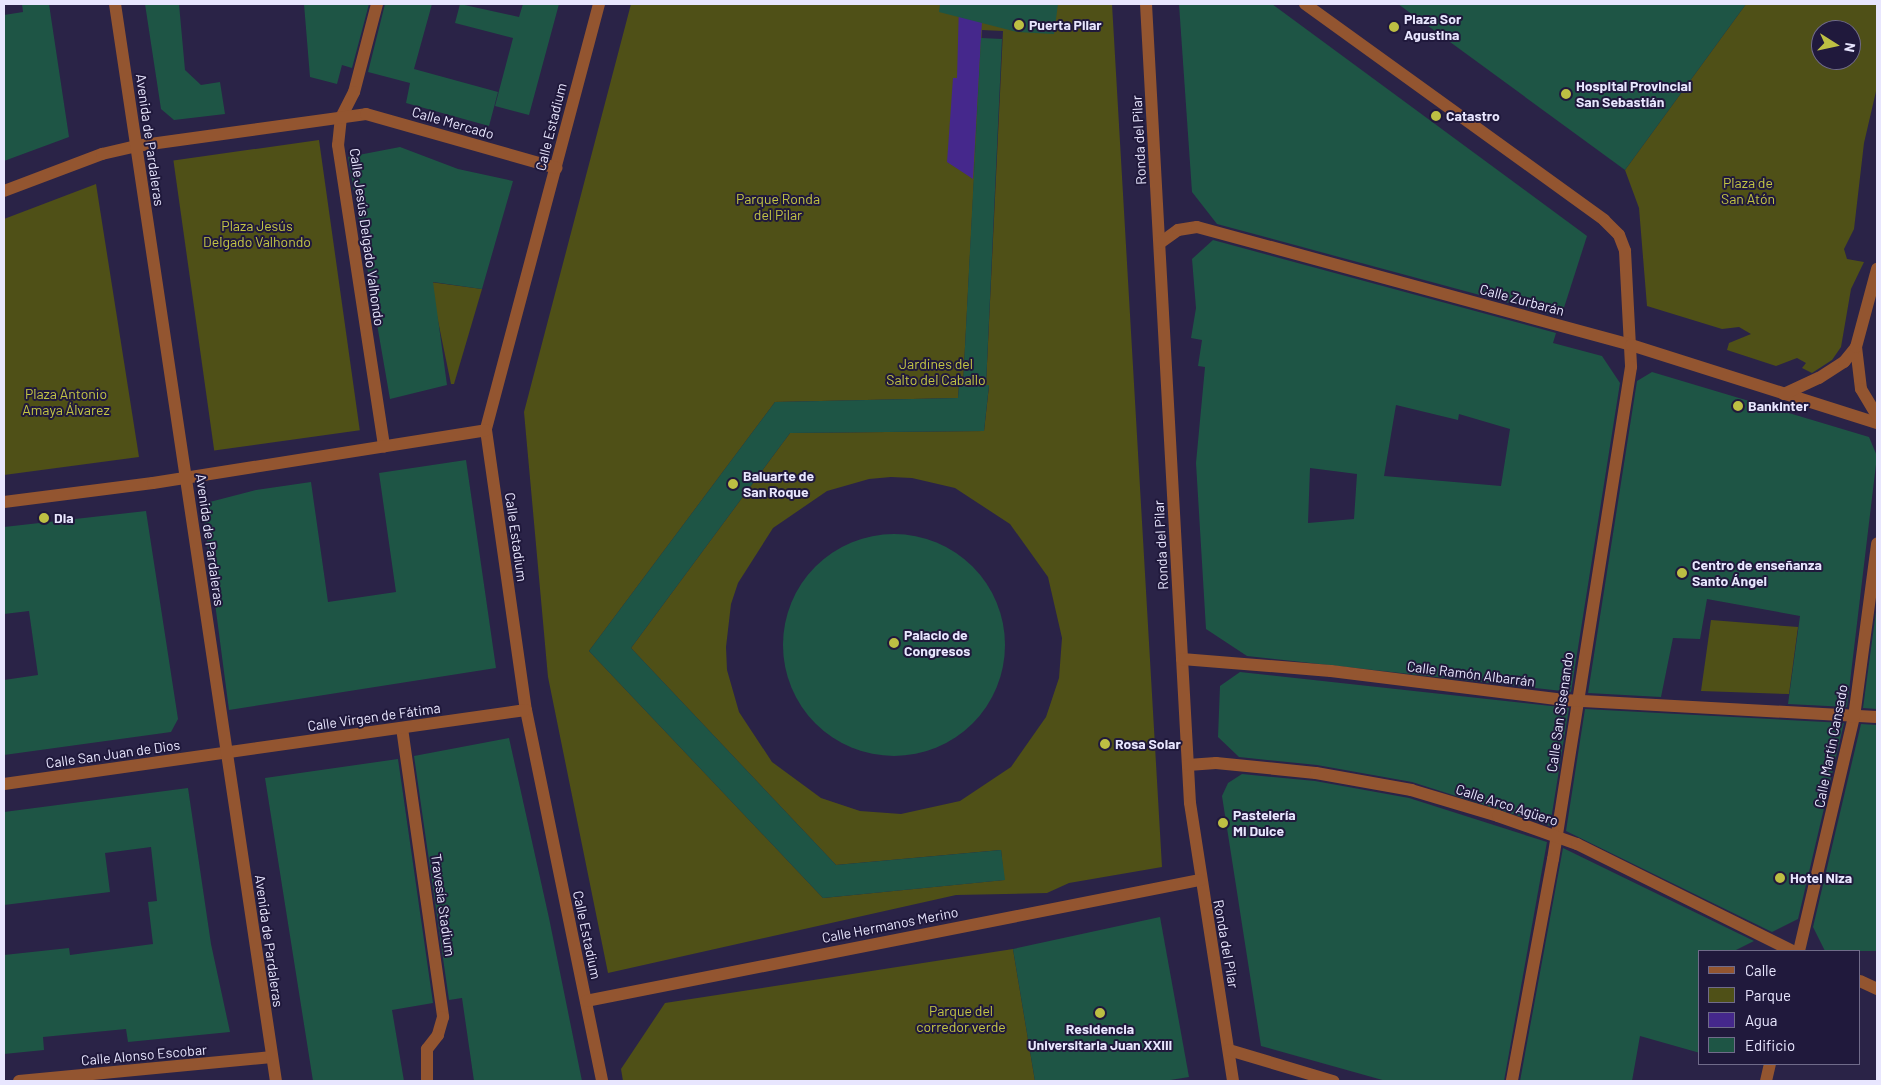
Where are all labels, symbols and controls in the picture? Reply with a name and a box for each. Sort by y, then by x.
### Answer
place label: Plaza Sor Agustina [1404,11,1461,44]
place label: Puerta Pilar [1029,17,1102,33]
marker: Puerta Pilar [1013,19,1025,31]
north arrow [1811,20,1861,70]
marker: Plaza Sor Agustina [1388,21,1400,33]
text: N [1841,41,1859,54]
street label: Avenida de Pardaleras [132,73,168,207]
place label: Hospital Provincial San Sebastián [1576,78,1691,110]
street label: Calle Estadium [532,81,570,173]
marker: Hospital Provincial San Sebastián [1560,88,1572,100]
street label: Ronda del Pilar [1128,95,1150,185]
street label: Calle Mercado [410,103,496,143]
place label: Catastro [1446,108,1500,124]
marker: Catastro [1430,110,1442,122]
street label: Calle Jesús Delgado Valhondo [346,147,388,327]
park label: Plaza de San Atón [1721,175,1775,208]
park label: Parque Ronda del Pilar [736,191,820,223]
park label: Plaza Jesús Delgado Valhondo [203,218,311,250]
street label: Calle Zurbarán [1478,281,1566,319]
park label: Jardines del Salto del Caballo [886,356,986,388]
park label: Plaza Antonio Amaya Álvarez [22,386,110,418]
place label: Bankinter [1748,398,1809,414]
marker: Bankinter [1732,400,1744,412]
place label: Baluarte de San Roque [743,468,814,501]
street label: Avenida de Pardaleras [192,473,228,607]
marker: Baluarte de San Roque [727,478,739,490]
street label: Calle Estadium [501,491,531,583]
street label: Ronda del Pilar [1150,500,1172,590]
place label: Dia [54,510,74,526]
marker: Dia [38,512,50,524]
place label: Centro de enseñanza Santo Ángel [1692,557,1822,590]
marker: Centro de enseñanza Santo Ángel [1676,567,1688,579]
place label: Palacio de Congresos [904,627,970,660]
marker: Palacio de Congresos [888,637,900,649]
street label: Calle San Sisenando [1543,651,1577,773]
street label: Calle Ramón Albarrán [1406,658,1536,690]
street label: Calle Martín Cansado [1811,683,1851,809]
street label: Calle Virgen de Fátima [306,699,442,735]
street label: Calle San Juan de Dios [45,736,181,772]
place label: Rosa Solar [1115,736,1181,752]
marker: Rosa Solar [1099,738,1111,750]
street label: Calle Arco Agüero [1454,781,1560,829]
place label: Pastelería Mi Dulce [1233,807,1296,840]
marker: Pastelería Mi Dulce [1217,817,1229,829]
street label: Travesía Stadium [427,853,459,957]
place label: Hotel Niza [1790,870,1852,886]
marker: Hotel Niza [1774,872,1786,884]
street label: Avenida de Pardaleras [251,874,287,1008]
street label: Calle Estadium [569,889,605,981]
street label: Ronda del Pilar [1210,898,1242,990]
street label: Calle Hermanos Merino [820,904,960,946]
legend [1698,950,1861,1065]
text: Calle [1745,961,1777,979]
text: Parque [1745,986,1791,1004]
park label: Parque del corredor verde [916,1003,1006,1036]
marker: Residencia Universitaria Juan XXIII [1094,1007,1106,1019]
text: Agua [1745,1011,1778,1029]
place label: Residencia Universitaria Juan XXIII [1028,1021,1172,1054]
text: Edificio [1745,1036,1795,1054]
street label: Calle Alonso Escobar [80,1041,208,1069]

